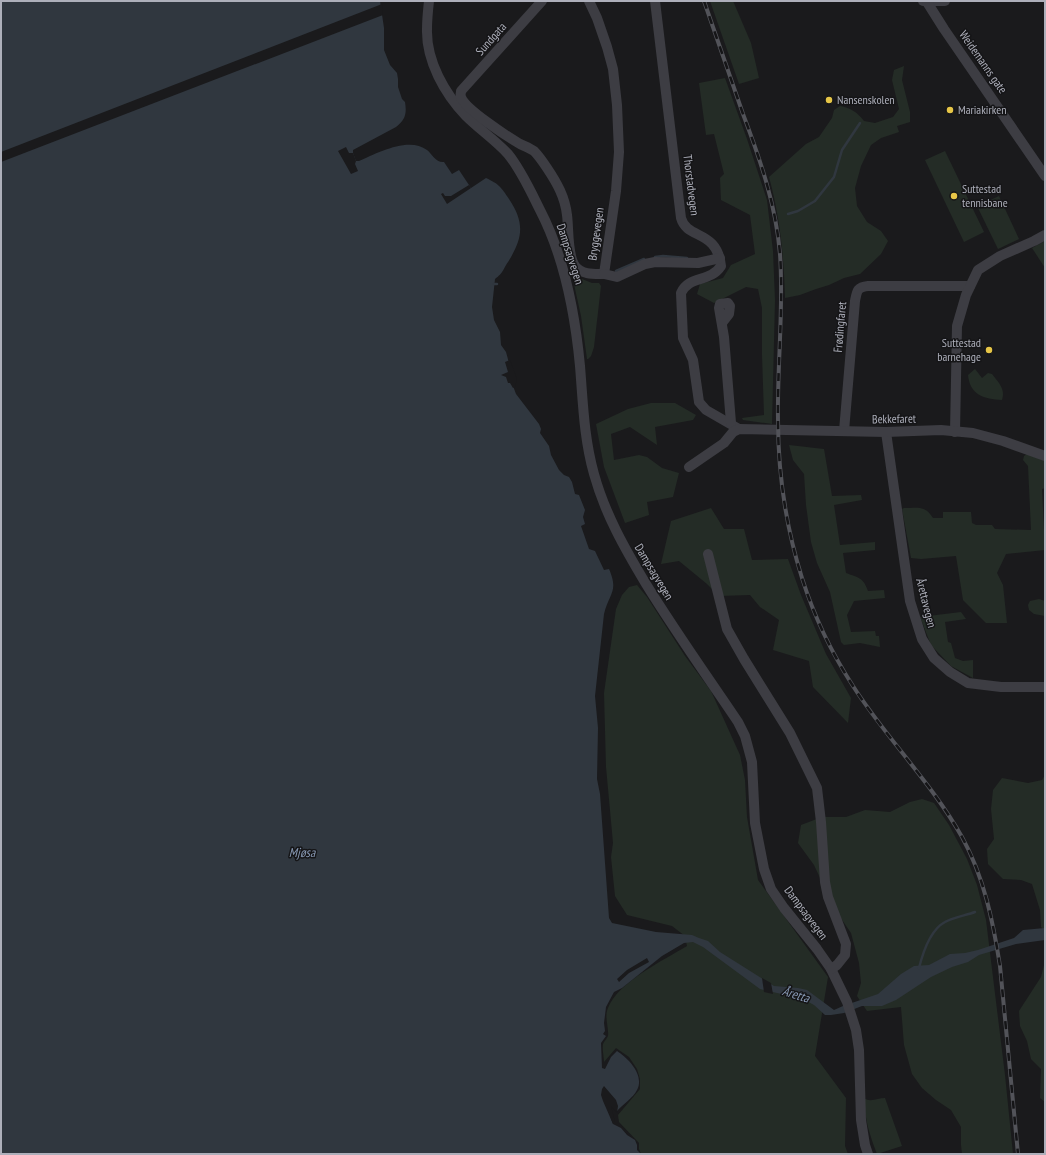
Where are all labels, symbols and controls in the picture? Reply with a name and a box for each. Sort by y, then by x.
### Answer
street label: Sundgata [472,19,509,58]
street label: Weidemanns gate [956,27,1011,96]
place label: Nansenskolen [837,92,895,107]
marker: Nansenskolen [824,95,834,105]
place label: Mariakirken [958,102,1006,117]
marker: Mariakirken [945,105,955,115]
street label: Thorstadvegen [680,154,703,216]
place label: Suttestad tennisbane [962,181,1008,210]
marker: Suttestad tennisbane [949,191,959,201]
street label: Bryggevegen [584,206,607,261]
street label: Dampsagvegen [554,222,587,286]
street label: Frødingfaret [830,300,849,353]
place label: Suttestad barnehage [937,335,981,364]
marker: Suttestad barnehage [984,345,994,355]
street label: Bekkefaret [872,411,917,426]
street label: Dampsagvegen [632,541,677,603]
street label: Årettavegen [913,577,940,629]
water label: Mjøsa [289,844,316,861]
street label: Dampsagvegen [781,883,831,942]
water label: Åretta [780,982,812,1007]

